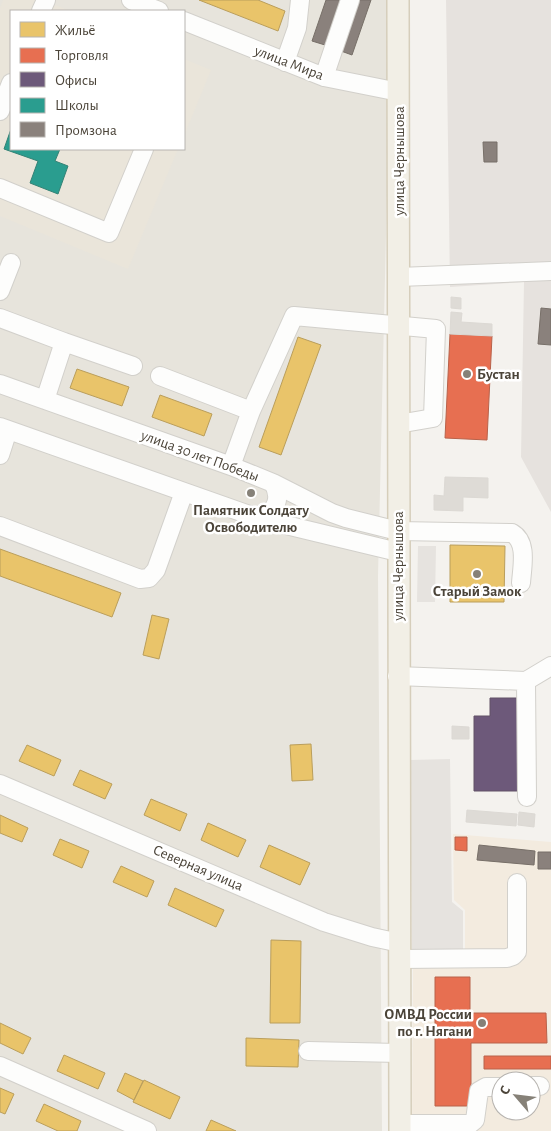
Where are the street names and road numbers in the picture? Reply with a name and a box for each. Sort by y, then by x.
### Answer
street label: улица Мира [251,43,326,83]
street label: улица Чернышова [392,106,407,217]
street label: улица 30 лет Победы [138,427,261,484]
street label: улица Чернышова [391,511,406,622]
street label: Северная улица [151,842,245,894]

